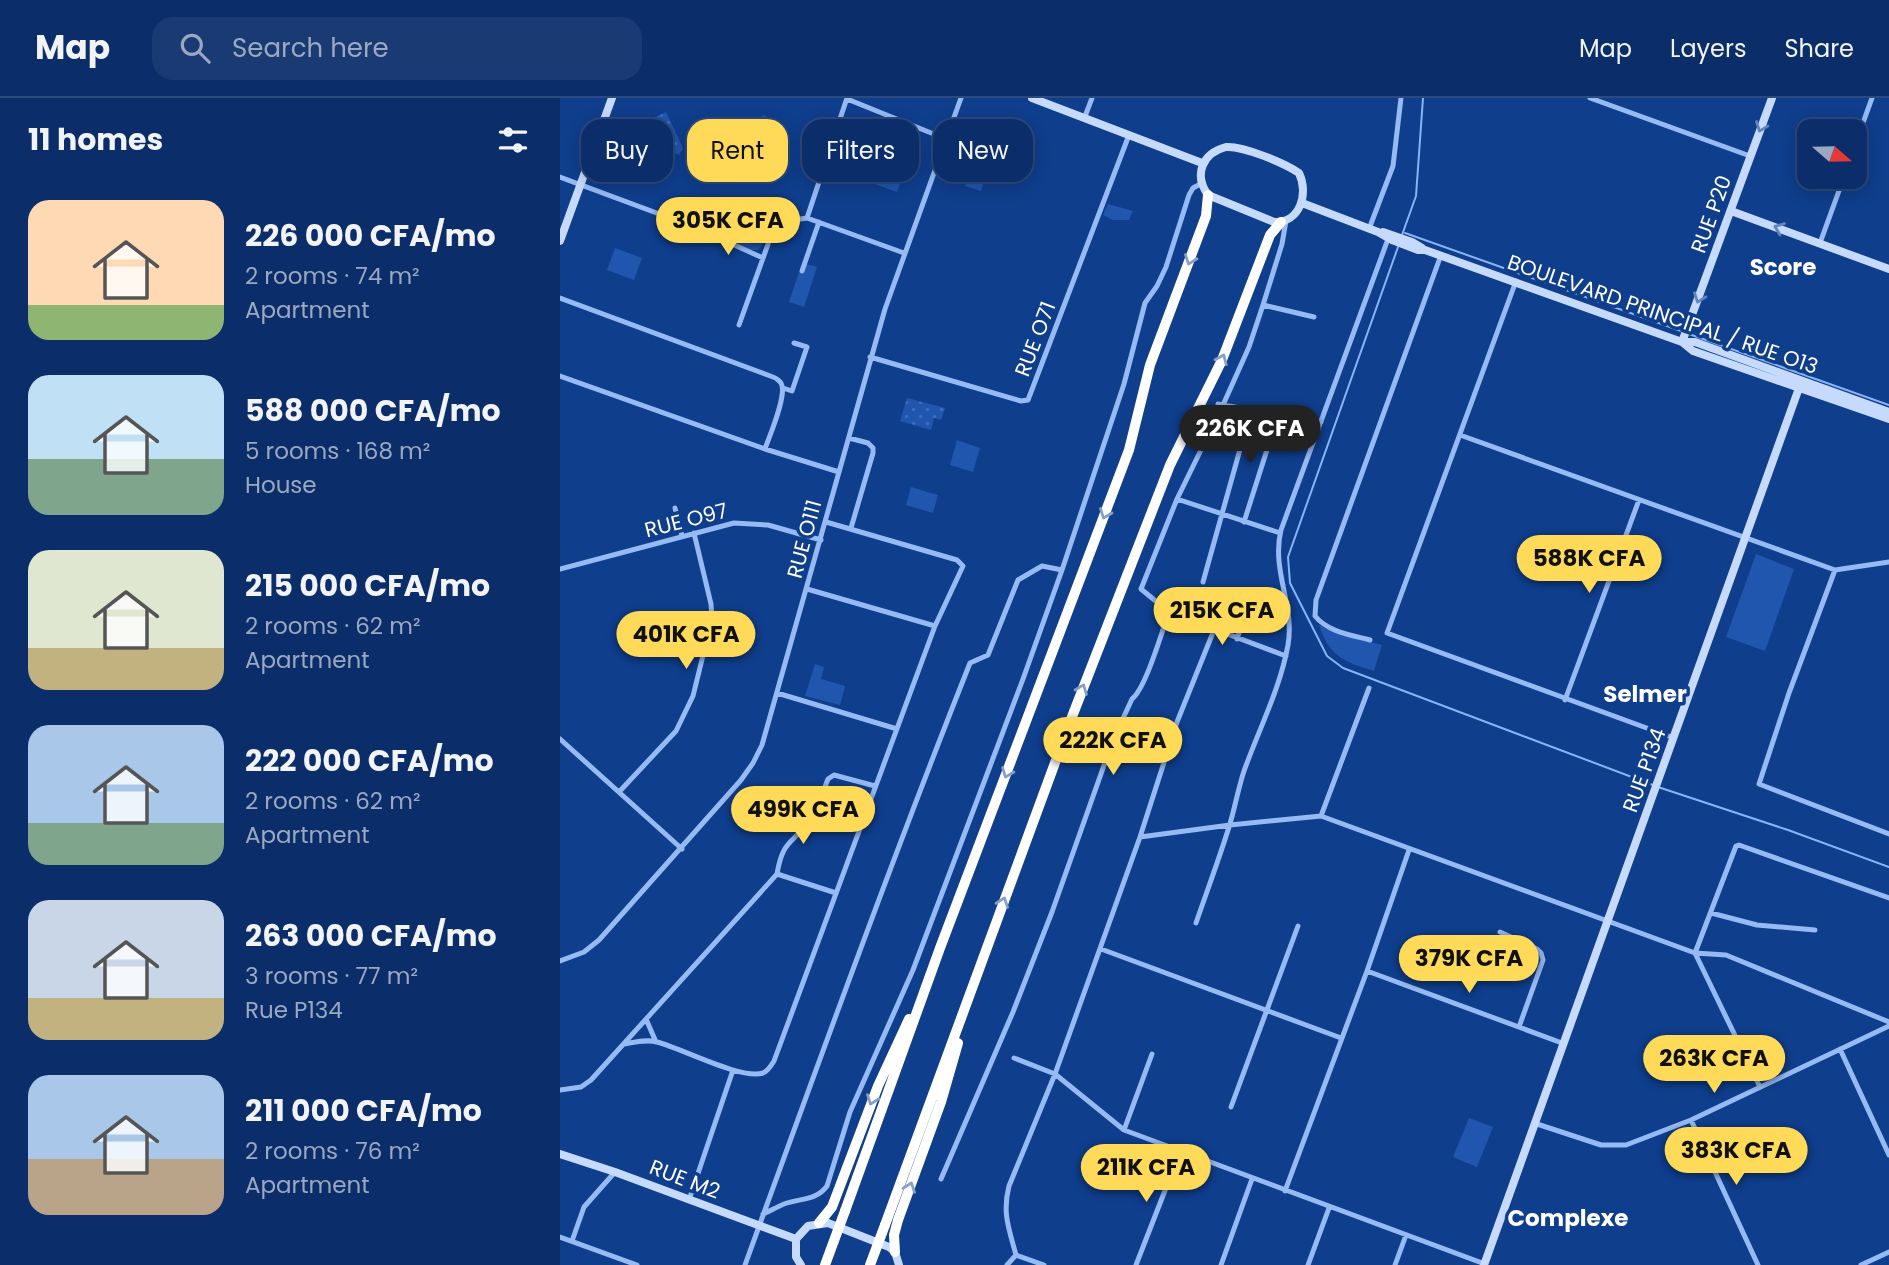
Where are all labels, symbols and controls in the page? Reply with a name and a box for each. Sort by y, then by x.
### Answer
search box [152,17,642,80]
text: Map [35,24,110,71]
icon: search [176,29,214,67]
text: Search here [232,30,389,66]
text: Map [1579,32,1632,65]
text: Layers [1670,32,1746,65]
text: Share [1784,32,1854,65]
text: 11 homes [28,118,163,161]
chip: Buy [581,119,673,182]
chip: Rent [687,119,788,182]
chip: Filters [802,119,919,182]
chip: New [933,119,1033,182]
north arrow [1797,119,1867,189]
map controls [1797,119,1867,189]
one-way arrow [1756,120,1770,132]
icon: filters [494,121,532,159]
street label: RUE P20 [1684,171,1738,257]
pin: 305K CFA [656,198,800,257]
text: 305K CFA [672,204,784,236]
text: 226 000 CFA/mo [245,214,496,257]
one-way arrow [1773,223,1785,237]
icon: home [84,228,168,312]
street label: BOULEVARD PRINCIPAL / RUE O13 [1504,247,1822,381]
district label: Score [1750,251,1816,283]
one-way arrow [1184,253,1198,265]
text: 2 rooms · 74 m² [245,260,420,292]
one-way arrow [1693,291,1707,303]
text: Apartment [245,294,370,326]
street label: RUE O71 [1007,297,1063,381]
one-way arrow [1214,354,1228,367]
text: 588 000 CFA/mo [245,389,501,432]
icon: home [84,403,168,487]
pin: 226K CFA [1178,406,1322,465]
text: 226K CFA [1196,412,1304,444]
text: 5 rooms · 168 m² [245,435,430,467]
text: House [245,469,317,501]
street label: RUE O97 [641,496,731,544]
street label: RUE O111 [780,497,828,581]
one-way arrow [1099,507,1113,519]
pin: 588K CFA [1517,536,1661,595]
text: 588K CFA [1533,542,1645,574]
text: 215 000 CFA/mo [245,564,490,607]
icon: home [84,578,168,662]
pin: 215K CFA [1150,588,1294,647]
text: 215K CFA [1170,594,1274,626]
text: 2 rooms · 62 m² [245,610,421,642]
pin: 401K CFA [614,612,758,671]
text: 401K CFA [632,618,740,650]
text: Apartment [245,644,370,676]
district label: Selmer [1603,678,1687,710]
one-way arrow [1074,684,1088,696]
pin: 222K CFA [1041,718,1185,777]
text: 222K CFA [1059,724,1167,756]
street label: RUE P134 [1615,724,1673,816]
text: 222 000 CFA/mo [245,739,494,782]
icon: home [84,753,168,837]
one-way arrow [1001,766,1015,778]
text: 2 rooms · 62 m² [245,785,421,817]
pin: 499K CFA [731,786,875,846]
text: 499K CFA [747,793,859,825]
text: Apartment [245,819,370,851]
one-way arrow [995,897,1009,909]
text: 263 000 CFA/mo [245,914,497,957]
icon: home [84,928,168,1012]
pin: 379K CFA [1397,936,1541,995]
text: 379K CFA [1415,942,1523,974]
text: 3 rooms · 77 m² [245,960,418,992]
text: Rue P134 [245,994,343,1026]
pin: 263K CFA [1642,1035,1786,1095]
text: 263K CFA [1659,1042,1769,1074]
text: 211 000 CFA/mo [245,1089,482,1132]
one-way arrow [867,1093,881,1105]
icon: home [84,1103,168,1187]
pin: 383K CFA [1664,1128,1808,1187]
text: 383K CFA [1681,1134,1791,1166]
text: 2 rooms · 76 m² [245,1135,420,1167]
pin: 211K CFA [1074,1144,1218,1204]
text: 211K CFA [1097,1151,1195,1183]
street label: RUE M2 [646,1152,724,1206]
text: Apartment [245,1169,370,1201]
one-way arrow [902,1181,916,1193]
district label: Complexe [1508,1202,1628,1234]

